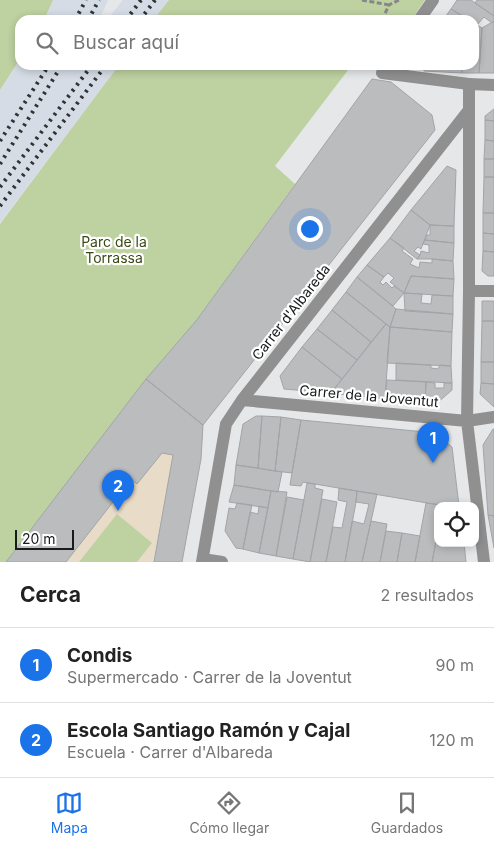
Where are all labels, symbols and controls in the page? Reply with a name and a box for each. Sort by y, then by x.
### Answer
search box [15,15,479,70]
icon: search [33,29,61,57]
text: Buscar aquí [73,31,179,54]
your location [297,216,323,242]
park label: Parc de la Torrassa [81,233,147,266]
street label: Carrer d'Albareda [248,260,333,363]
street label: Carrer de la Joventut [299,381,440,410]
pin: 1 [417,422,449,463]
pin: 2 [102,470,134,511]
map controls [434,502,479,547]
button: locate [434,502,479,547]
scale bar [15,527,74,550]
text: 20 m [22,530,56,547]
text: Cerca [20,582,81,607]
text: 2 resultados [381,585,474,605]
text: Condis [67,644,132,667]
text: 1 [33,655,39,675]
text: 90 m [435,655,474,675]
text: Supermercado · Carrer de la Joventut [67,667,352,687]
text: Escola Santiago Ramón y Cajal [67,719,350,742]
text: 2 [31,730,41,750]
text: 120 m [429,730,474,750]
text: Escuela · Carrer d'Albareda [67,742,273,762]
tab: Mapa [51,789,88,836]
tab: Cómo llegar [189,789,269,836]
tab: Guardados [371,789,443,836]

